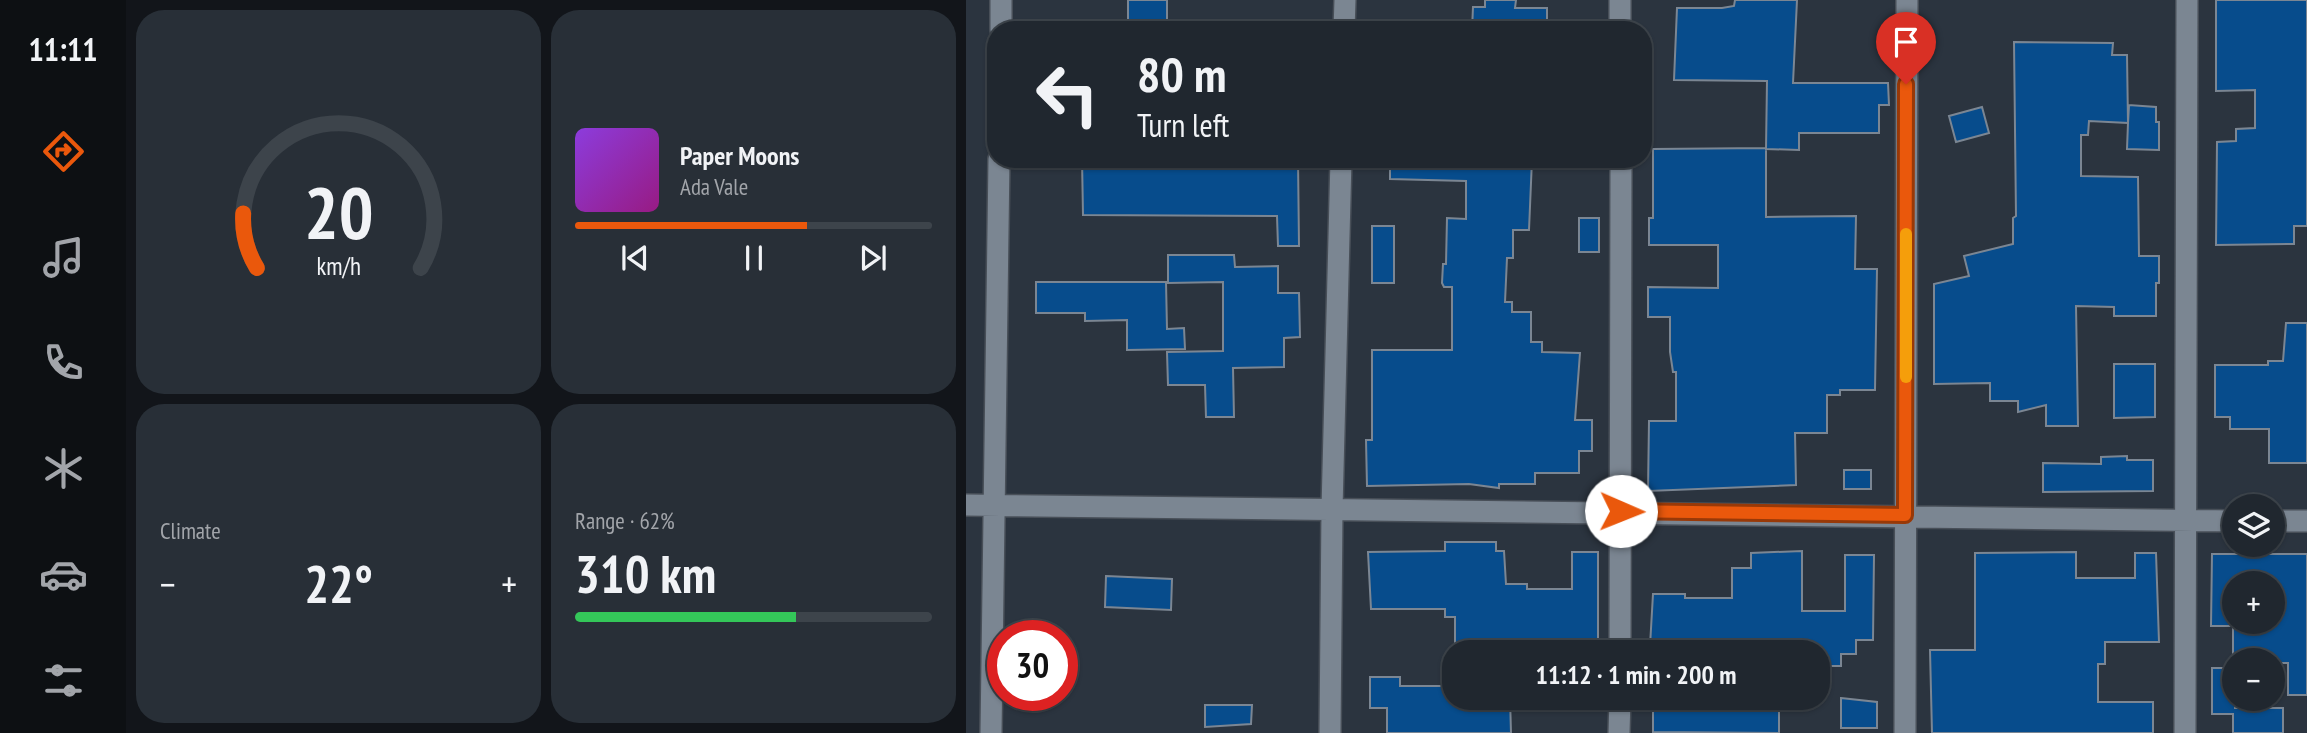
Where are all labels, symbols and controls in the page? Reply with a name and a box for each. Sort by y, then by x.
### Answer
pin [1876,12.0,1936,84]
icon: arrive [1887,23,1925,61]
text: 11:11 [28,28,98,70]
text: 80 m [1137,42,1226,106]
icon: left [1022,49,1113,140]
text: Turn left [1137,104,1229,146]
icon: directions [39,127,88,176]
text: Paper Moons [680,139,799,172]
text: 20 [304,165,373,259]
text: Ada Vale [680,172,748,201]
icon: music [39,233,88,282]
icon: previous [616,239,654,277]
icon: pause [735,239,773,277]
icon: next [854,239,892,277]
text: km/h [316,250,361,282]
icon: phone [39,338,88,387]
icon: climate [39,444,88,493]
position arrow [1584,474,1658,548]
map controls [2222,494,2285,711]
button: layers [2222,494,2285,557]
text: Range · 62% [575,506,675,535]
text: Climate [160,516,221,545]
text: 310 km [575,540,716,607]
icon: car [39,550,88,599]
text: 22° [304,550,373,617]
text: − [160,559,176,608]
text: + [501,559,517,608]
button: + [2222,571,2285,634]
speed limit sign: 30 [987,620,1078,711]
button: − [2222,648,2285,711]
icon: filters [39,656,88,705]
text: 11:12 · 1 min · 200 m [1536,658,1736,691]

